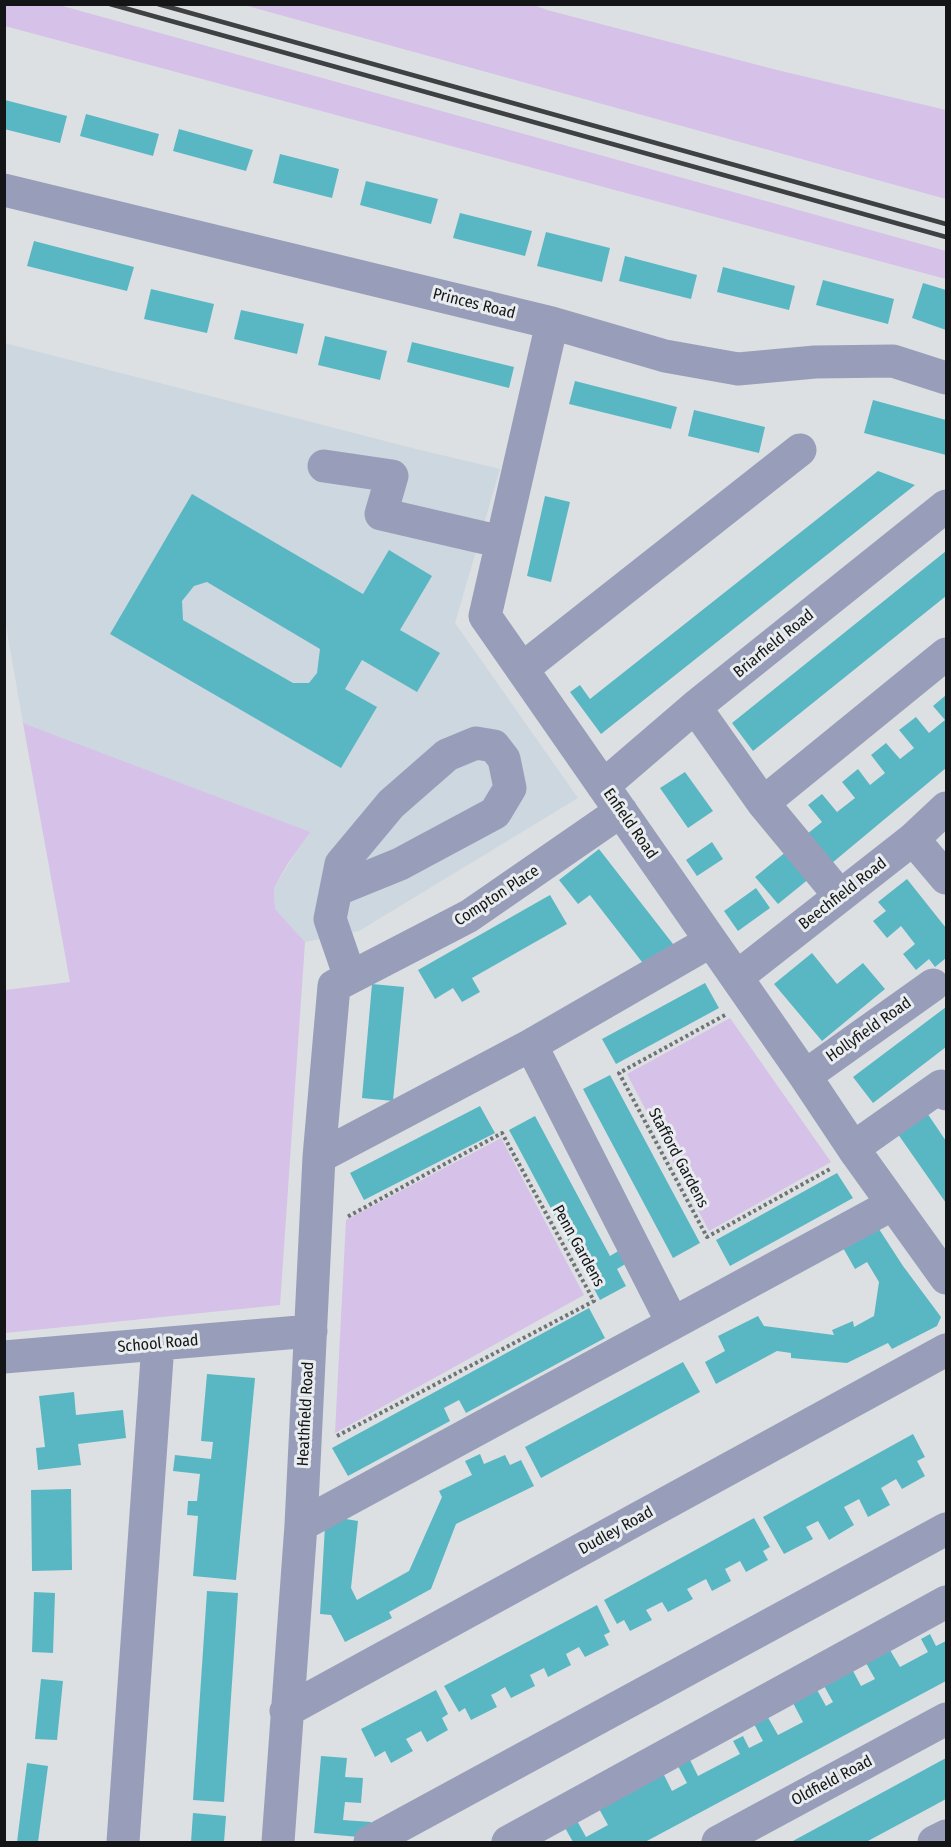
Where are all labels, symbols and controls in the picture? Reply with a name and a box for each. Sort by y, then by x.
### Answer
street label: Princes Road [431,284,517,324]
street label: Briarfield Road [730,606,818,682]
street label: Enfield Road [599,785,661,863]
street label: Beechfield Road [795,854,891,934]
street label: Compton Place [451,861,543,931]
street label: Hollyfield Road [823,994,915,1066]
street label: Stafford Gardens [644,1105,712,1211]
street label: Penn Gardens [548,1202,608,1290]
street label: School Road [117,1331,199,1357]
street label: Heathfield Road [294,1361,318,1467]
street label: Dudley Road [575,1503,657,1559]
street label: Oldfield Road [788,1752,876,1810]

